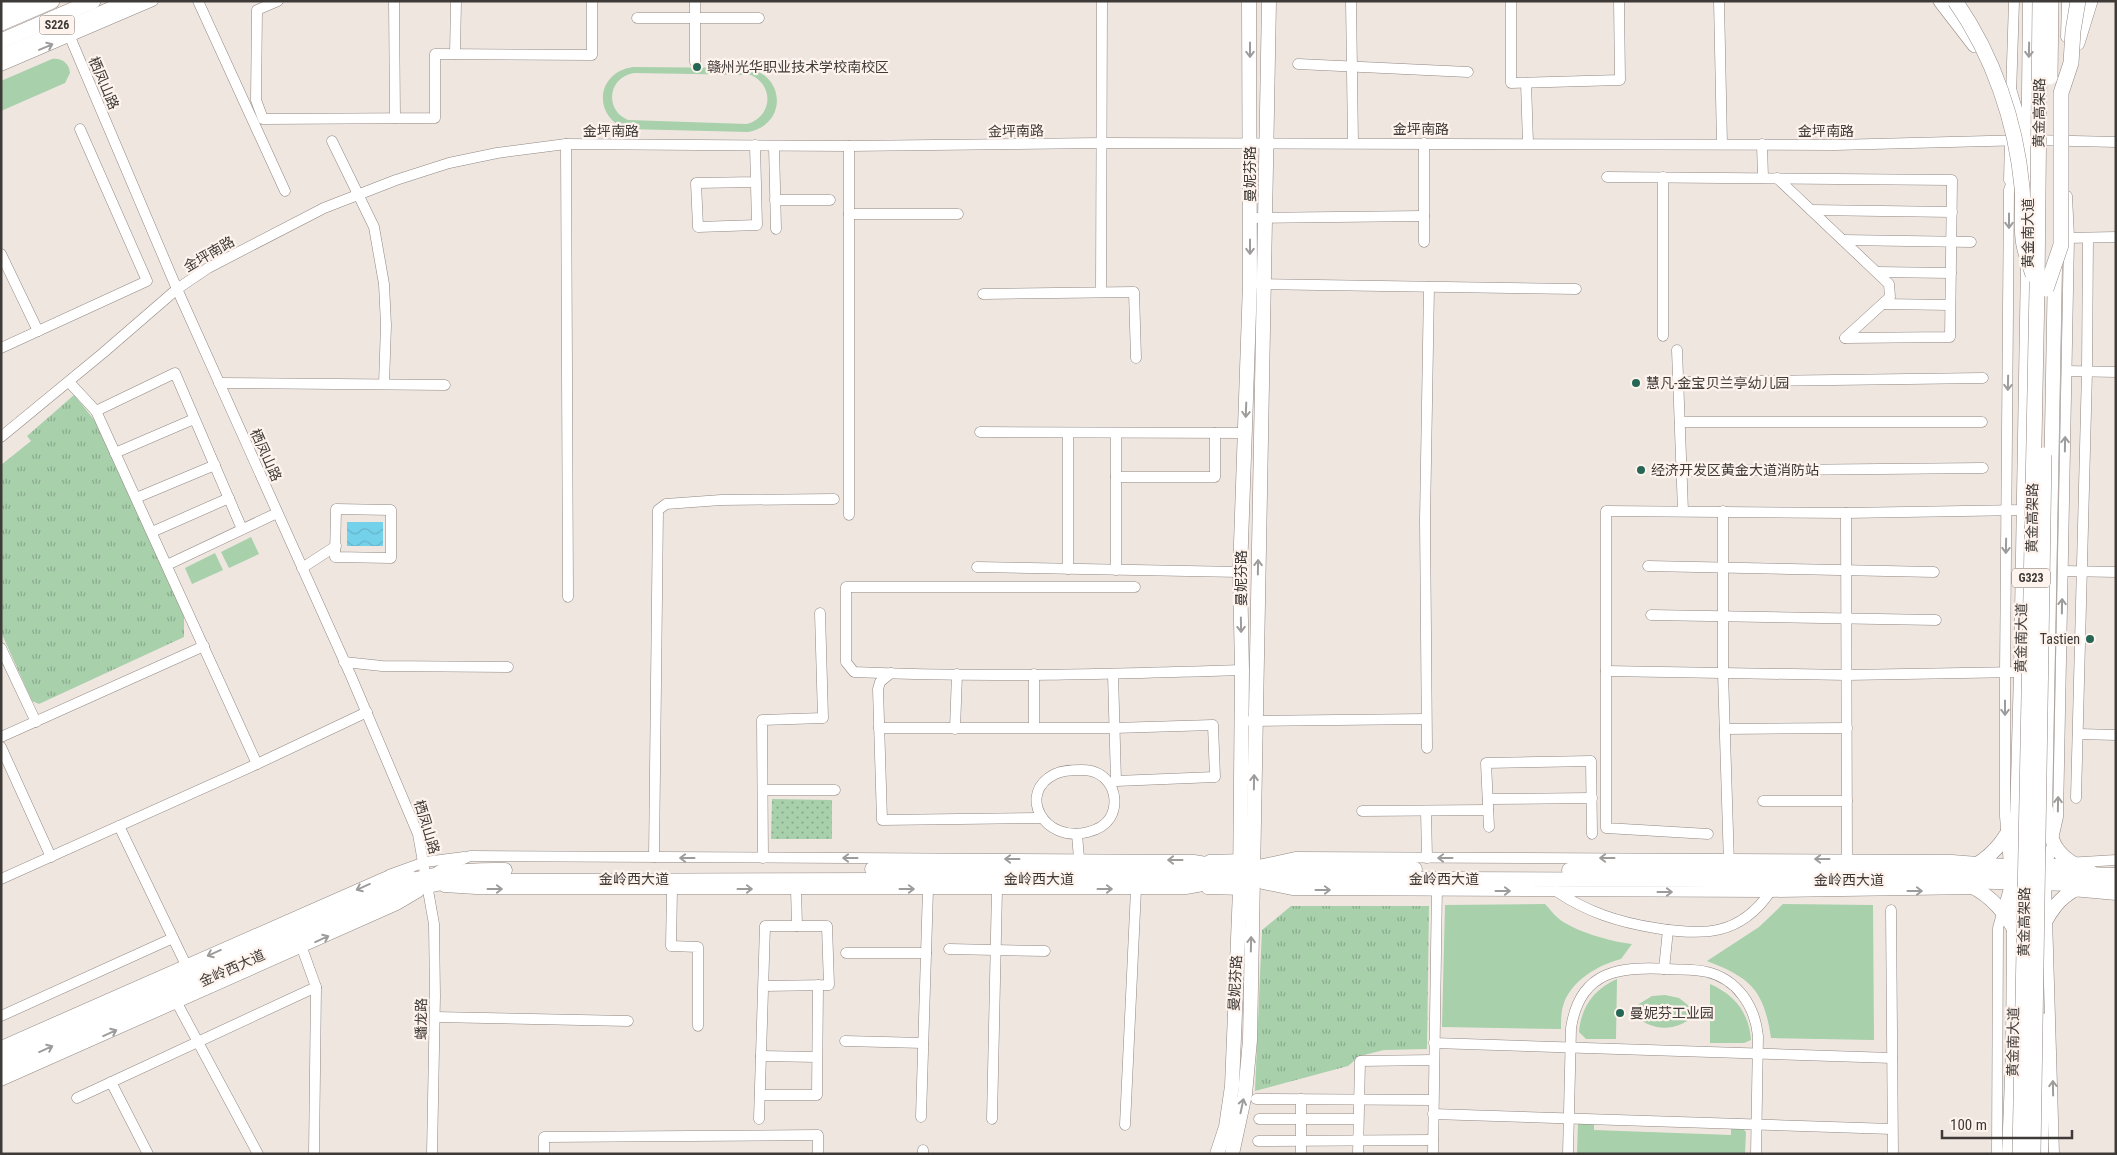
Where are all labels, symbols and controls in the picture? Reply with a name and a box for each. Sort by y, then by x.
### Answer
road number: S226 [40,16,74,34]
one-way arrow [38,41,53,51]
one-way arrow [1245,42,1255,58]
one-way arrow [2024,42,2033,58]
street label: 栖凤山路 [86,54,122,112]
place label: 赣州光华职业技术学校南校区 [707,59,889,75]
marker: 赣州光华职业技术学校南校区 [691,61,703,73]
street label: 黄金高架路 [2030,78,2048,148]
street label: 金坪南路 [1393,121,1449,137]
street label: 金坪南路 [583,123,639,139]
street label: 金坪南路 [988,123,1044,139]
street label: 金坪南路 [1798,123,1854,139]
street label: 曼妮芬路 [1242,146,1258,202]
street label: 黄金南大道 [2020,198,2036,268]
one-way arrow [2004,212,2014,229]
street label: 金坪南路 [181,233,237,275]
one-way arrow [1245,239,1255,255]
place label: 慧凡-金宝贝兰亭幼儿园 [1646,375,1789,391]
one-way arrow [2003,375,2013,391]
marker: 慧凡-金宝贝兰亭幼儿园 [1630,377,1642,389]
one-way arrow [1241,402,1251,418]
street label: 栖凤山路 [247,426,285,484]
one-way arrow [2060,436,2070,452]
place label: 经济开发区黄金大道消防站 [1651,462,1819,478]
marker: 经济开发区黄金大道消防站 [1635,464,1647,476]
street label: 黄金高架路 [2023,483,2041,553]
one-way arrow [2001,538,2011,554]
street label: 曼妮芬路 [1233,550,1249,606]
one-way arrow [1253,559,1263,575]
road number: G323 [2012,568,2050,588]
one-way arrow [2057,599,2067,615]
street label: 黄金南大道 [2012,603,2030,673]
one-way arrow [1236,616,1246,633]
place label: Tastien [2040,631,2080,647]
marker: Tastien [2084,633,2096,645]
one-way arrow [2000,700,2010,716]
one-way arrow [1250,774,1259,790]
one-way arrow [2053,796,2063,812]
street label: 栖凤山路 [411,798,443,856]
one-way arrow [680,853,696,862]
one-way arrow [842,853,858,863]
one-way arrow [1437,853,1454,863]
one-way arrow [1600,853,1616,863]
one-way arrow [1005,854,1021,864]
one-way arrow [1815,854,1831,864]
one-way arrow [1167,855,1184,865]
street label: 金岭西大道 [599,871,669,887]
street label: 金岭西大道 [1004,871,1074,887]
street label: 金岭西大道 [1409,871,1479,887]
street label: 金岭西大道 [1814,872,1884,888]
one-way arrow [356,883,371,892]
one-way arrow [486,884,503,894]
one-way arrow [736,884,753,894]
one-way arrow [899,884,915,894]
one-way arrow [1096,884,1113,894]
one-way arrow [1314,885,1330,895]
one-way arrow [1494,886,1510,896]
one-way arrow [1906,886,1923,896]
one-way arrow [1657,887,1673,896]
street label: 黄金高架路 [2015,887,2033,957]
one-way arrow [314,933,329,943]
one-way arrow [1246,936,1256,952]
street label: 金岭西大道 [197,946,267,990]
one-way arrow [207,948,222,958]
street label: 曼妮芬路 [1226,955,1244,1011]
street label: 蟠龙路 [413,998,429,1040]
place label: 曼妮芬工业园 [1630,1005,1714,1021]
marker: 曼妮芬工业园 [1614,1007,1626,1019]
street label: 黄金南大道 [2004,1007,2022,1077]
one-way arrow [102,1027,117,1037]
one-way arrow [38,1044,53,1054]
one-way arrow [2048,1080,2058,1096]
one-way arrow [1238,1099,1247,1115]
scale bar [1942,1108,2072,1140]
text: 100 m [1950,1116,1987,1134]

